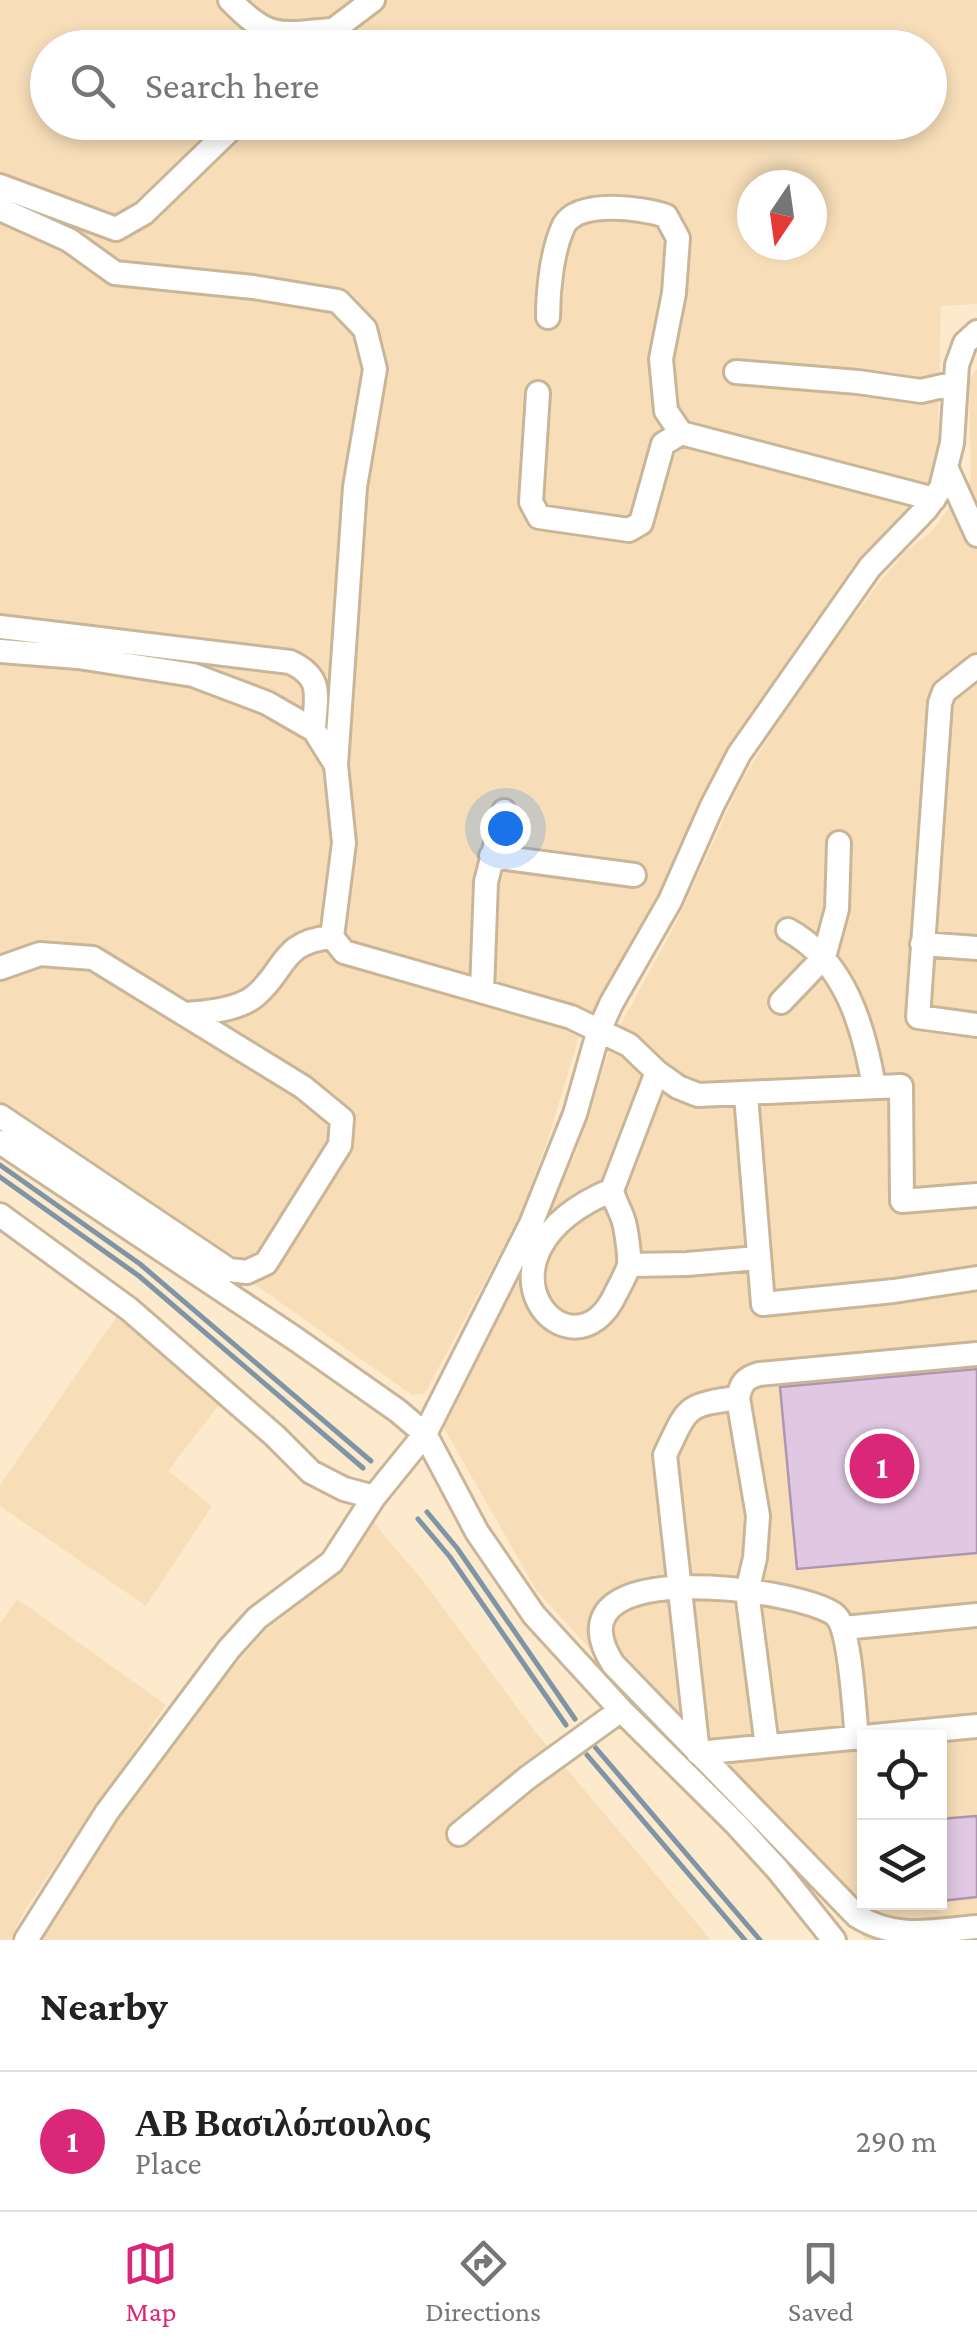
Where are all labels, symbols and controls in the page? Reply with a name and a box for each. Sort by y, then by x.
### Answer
search box [30,30,947,140]
icon: search [65,58,120,113]
text: Search here [145,64,319,106]
north arrow [737,170,827,260]
your location [480,803,531,854]
pin: 1 [850,1428,914,1504]
map controls [857,1730,947,1910]
button: locate [857,1730,947,1820]
button: layers [857,1820,947,1910]
text: Nearby [40,1982,168,2029]
text: ΑΒ Βασιλόπουλος [135,2102,430,2144]
text: 1 [67,2123,78,2159]
text: 290 m [856,2123,937,2159]
text: Place [135,2145,201,2181]
tab: Map [123,2236,178,2327]
tab: Directions [425,2236,541,2327]
tab: Saved [788,2236,854,2327]

